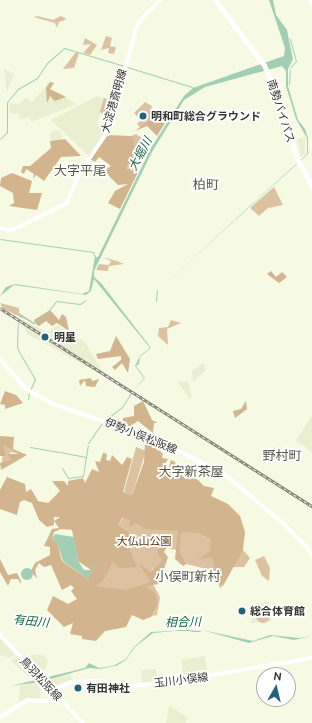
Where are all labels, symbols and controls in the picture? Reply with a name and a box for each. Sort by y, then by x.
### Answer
street label: 大淀港斎明線 [99,67,129,135]
street label: 南勢バイパス [265,78,297,144]
place label: 明和町総合グラウンド [151,109,261,123]
marker: 明和町総合グラウンド [138,111,148,121]
water label: 大堀川 [125,135,155,173]
district label: 大字平尾 [54,162,106,178]
district label: 柏町 [193,176,219,192]
place label: 明星 [54,330,76,344]
marker: 明星 [39,331,51,343]
street label: 伊勢小俣松阪線 [103,415,179,457]
district label: 野村町 [263,447,301,463]
district label: 大字新茶屋 [159,463,223,479]
park label: 大仏山公園 [117,534,171,548]
district label: 小俣町新村 [156,568,220,584]
place label: 総合体育館 [250,604,305,618]
marker: 総合体育館 [237,606,247,616]
water label: 有田川 [12,612,50,630]
water label: 相合川 [165,614,201,630]
street label: 鳥羽松阪線 [17,654,65,704]
north arrow [256,667,296,707]
street label: 玉川小俣線 [153,670,209,690]
text: N [273,670,282,683]
place label: 有田神社 [86,681,130,695]
marker: 有田神社 [73,683,83,693]

